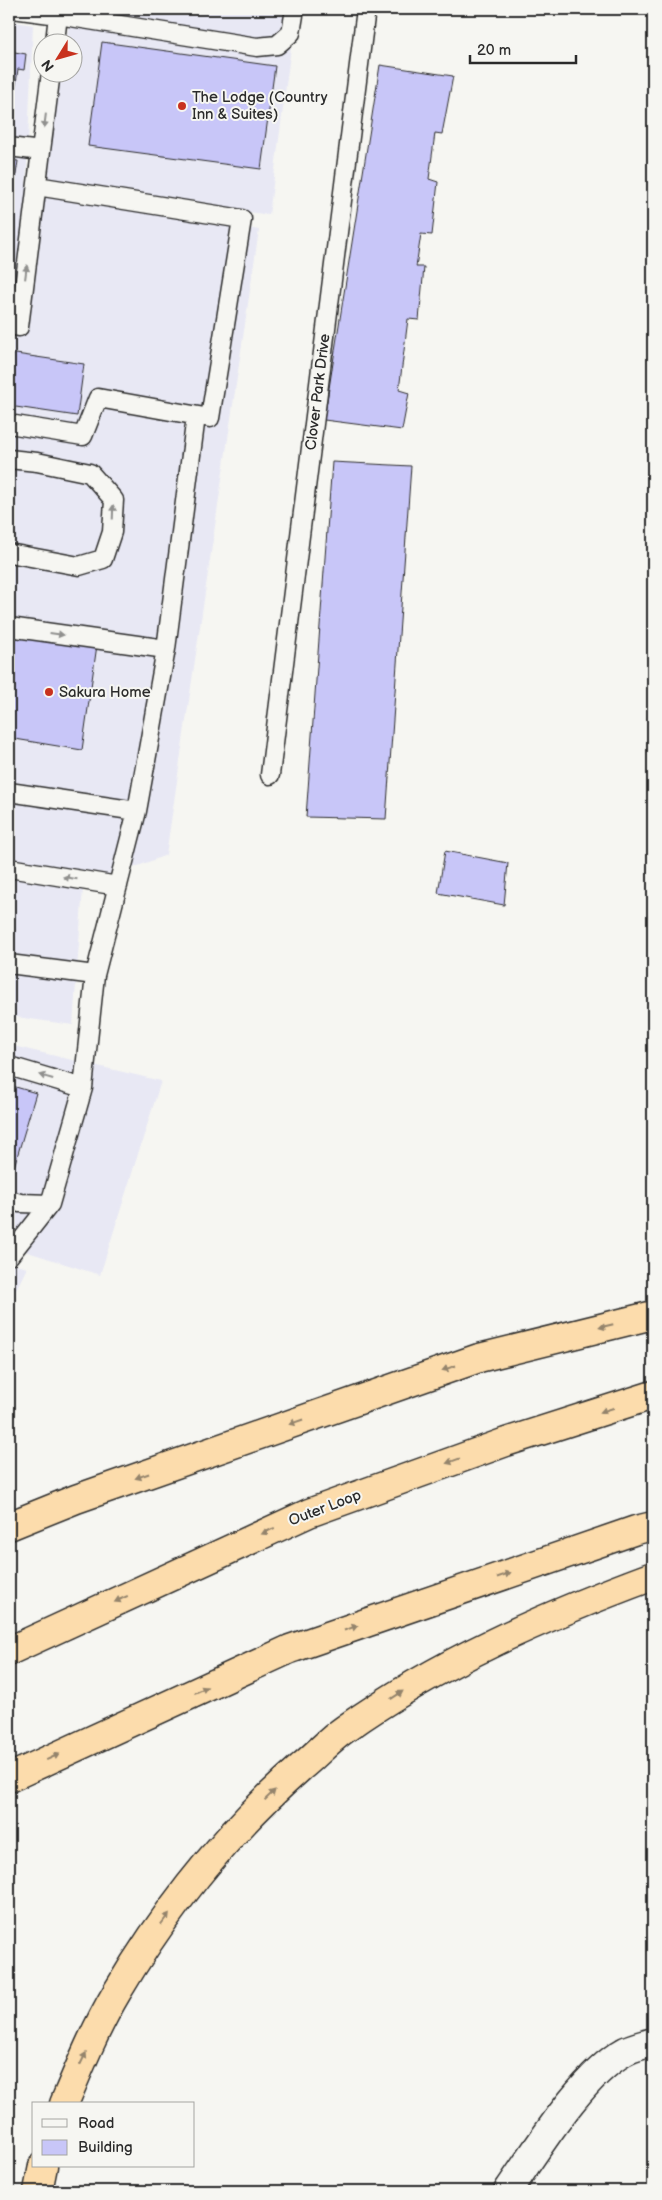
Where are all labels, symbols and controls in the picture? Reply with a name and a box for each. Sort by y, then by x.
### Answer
north arrow [32,32,82,82]
scale bar [470,32,576,64]
text: 20 m [477,41,511,60]
text: N [38,56,58,75]
place label: The Lodge (Country Inn & Suites) [192,88,328,124]
marker: The Lodge (Country Inn & Suites) [176,100,188,112]
one-way arrow [41,113,49,129]
one-way arrow [22,264,30,280]
street label: Clover Park Drive [301,333,335,451]
one-way arrow [109,503,117,519]
one-way arrow [49,630,65,638]
place label: Sakura Home [59,683,151,702]
marker: Sakura Home [43,686,55,698]
one-way arrow [61,874,77,882]
one-way arrow [38,1073,53,1081]
one-way arrow [598,1323,613,1331]
one-way arrow [441,1364,456,1372]
one-way arrow [599,1406,614,1414]
one-way arrow [288,1419,303,1426]
one-way arrow [445,1458,460,1465]
one-way arrow [134,1472,149,1480]
street label: Outer Loop [286,1485,364,1531]
one-way arrow [261,1528,275,1536]
one-way arrow [497,1571,512,1578]
one-way arrow [114,1596,128,1604]
one-way arrow [344,1624,359,1632]
one-way arrow [194,1686,208,1694]
one-way arrow [390,1690,404,1700]
one-way arrow [46,1753,60,1761]
one-way arrow [264,1789,276,1801]
one-way arrow [160,1913,171,1926]
one-way arrow [79,2052,87,2066]
legend [32,2102,195,2168]
text: Road [78,2114,114,2133]
text: Building [78,2138,133,2157]

